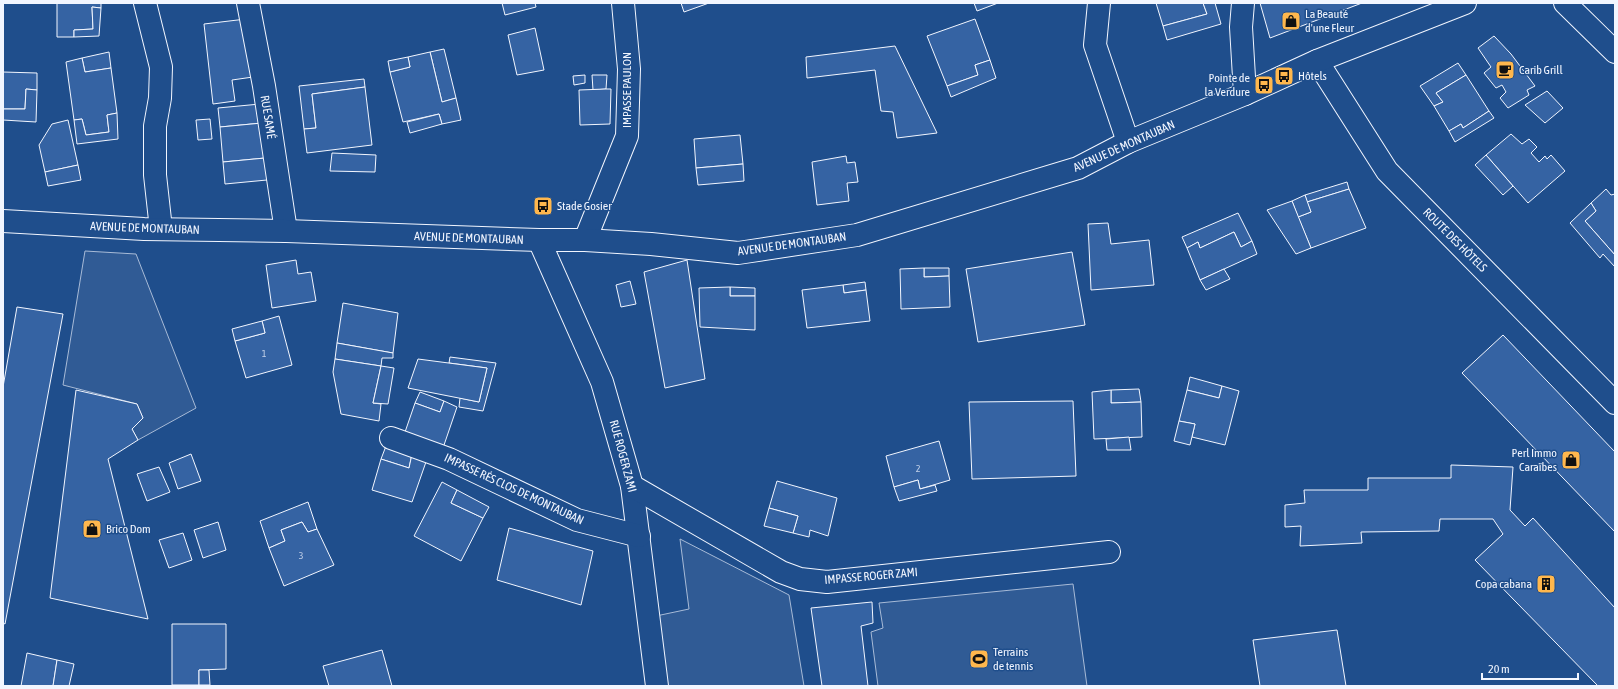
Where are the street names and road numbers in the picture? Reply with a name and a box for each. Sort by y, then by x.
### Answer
street label: IMPASSE PAULON [620,52,634,128]
street label: RUE SAMÉ [258,94,278,140]
street label: AVENUE DE MONTAUBAN [1071,117,1177,175]
street label: ROUTE DES HÔTELS [1420,205,1490,275]
street label: AVENUE DE MONTAUBAN [90,219,200,237]
street label: AVENUE DE MONTAUBAN [414,229,524,247]
street label: AVENUE DE MONTAUBAN [737,229,847,259]
street label: RUE ROGER ZAMI [607,418,639,494]
street label: IMPASSE RÉS CLOS DE MONTAUBAN [442,450,586,528]
street label: IMPASSE ROGER ZAMI [824,565,918,587]

